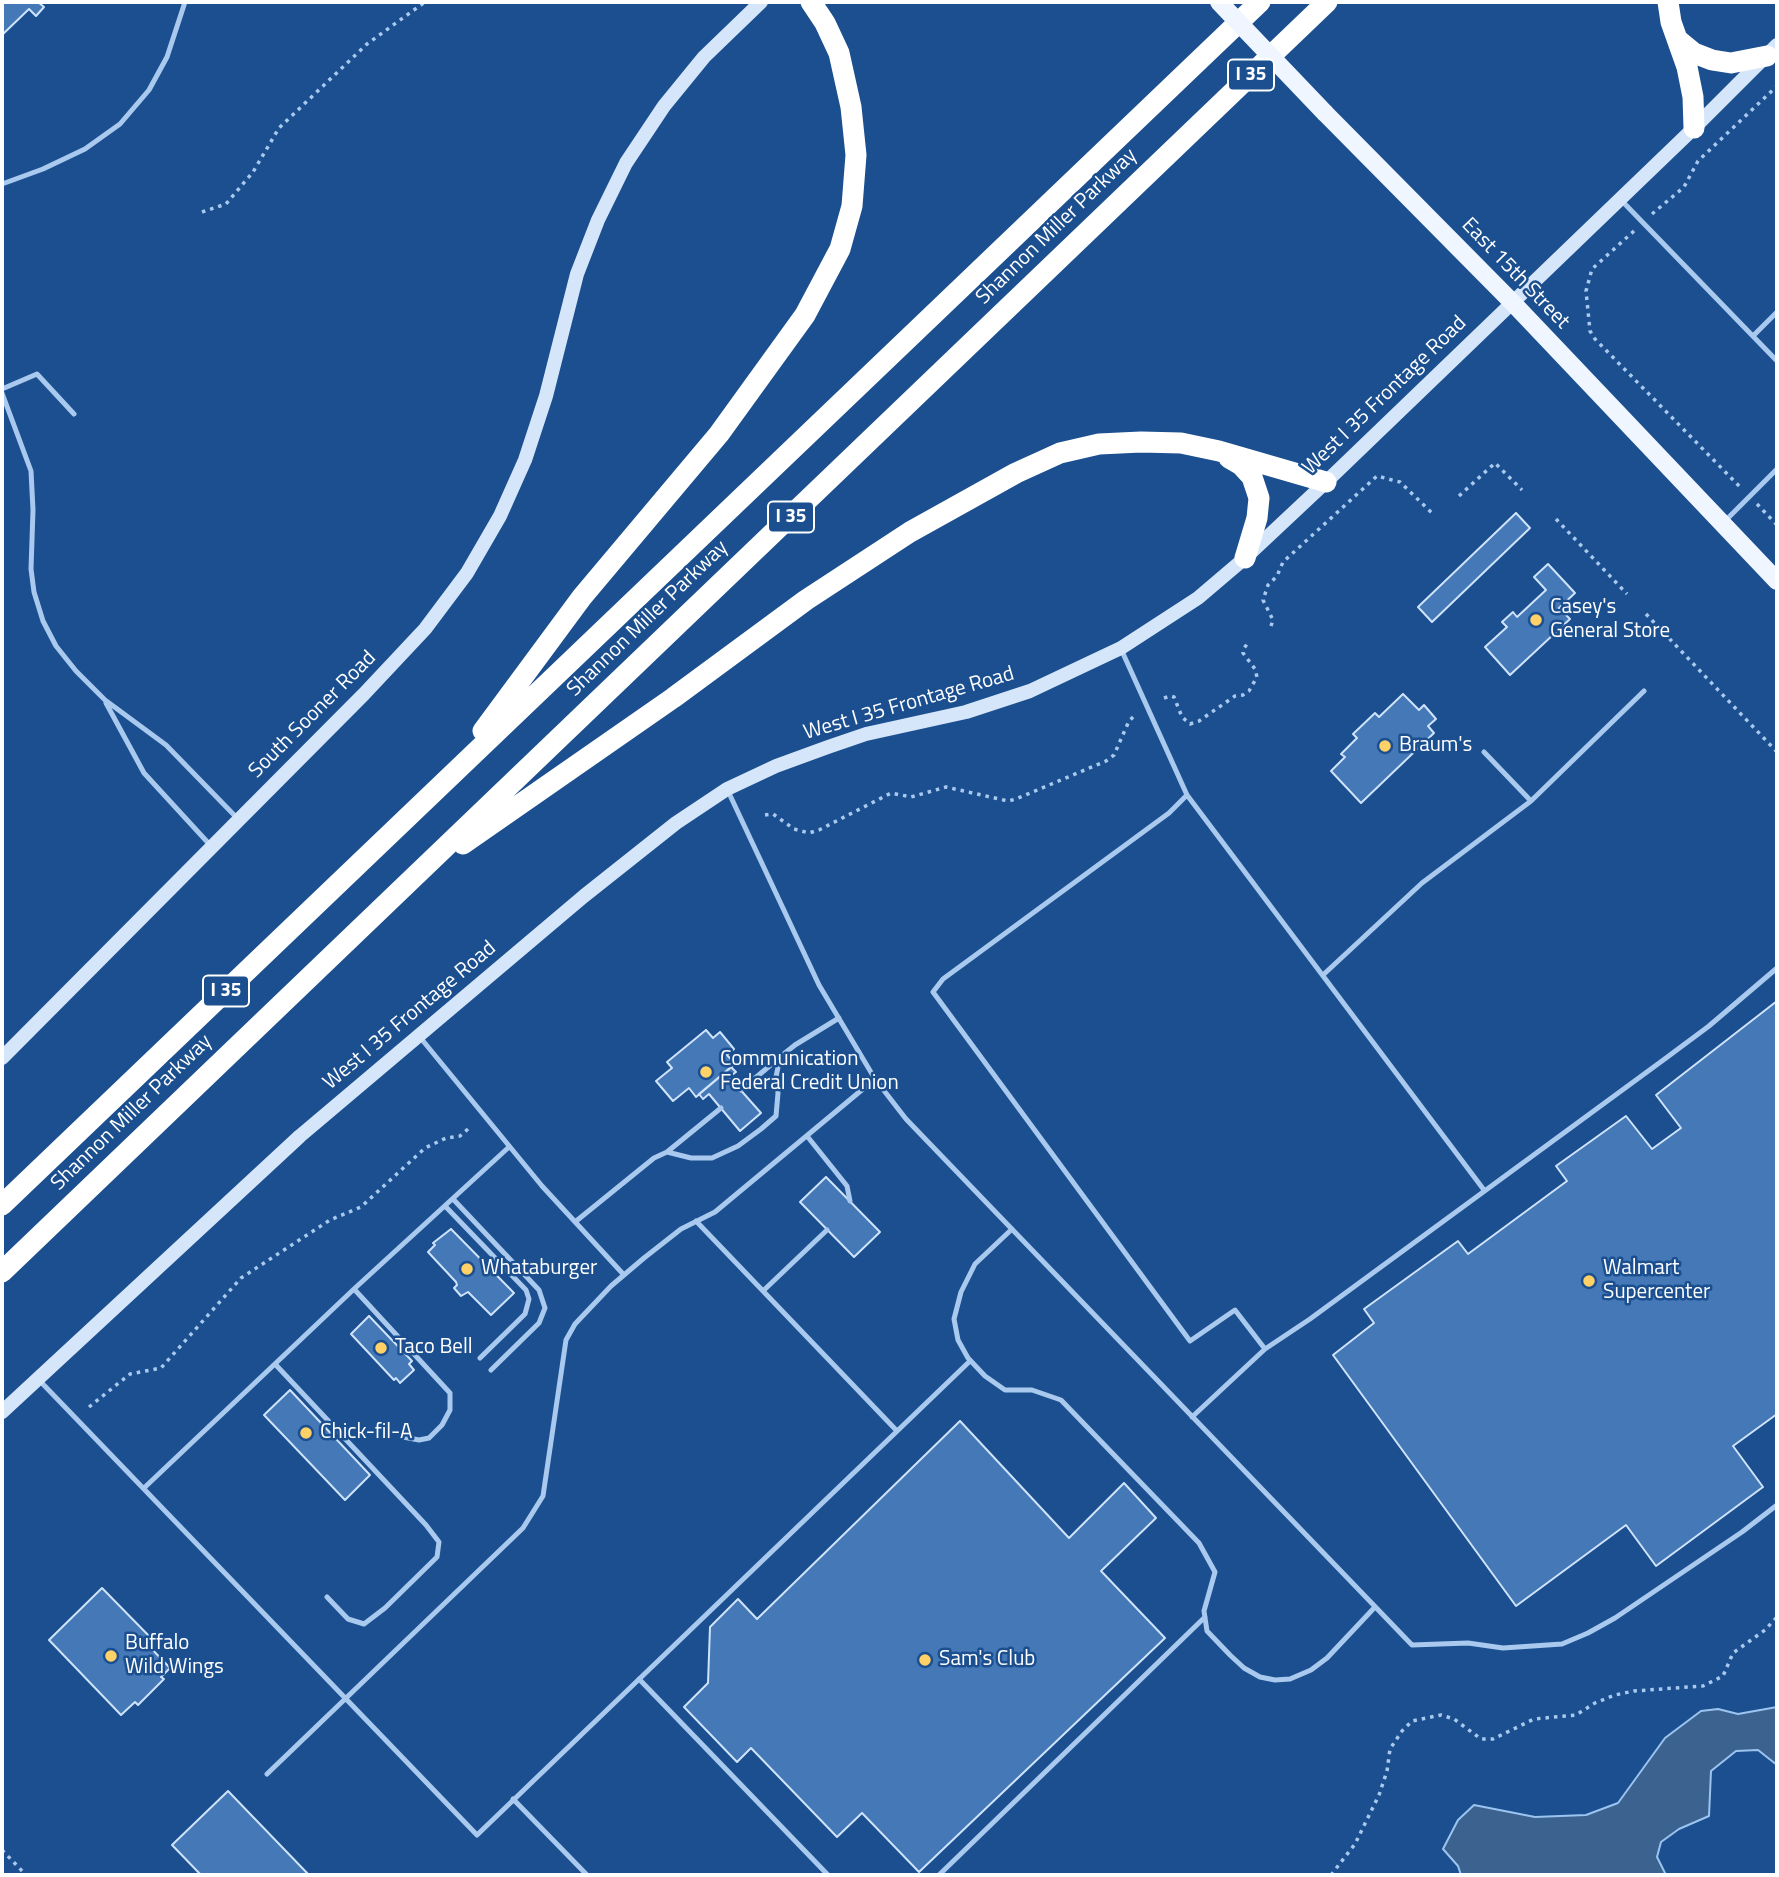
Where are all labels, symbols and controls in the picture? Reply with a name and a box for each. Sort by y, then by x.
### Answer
road number: I 35 [1228,60,1274,90]
street label: Shannon Miller Parkway [971,144,1143,310]
street label: East 15th Street [1456,213,1574,335]
street label: West I 35 Frontage Road [1298,311,1472,481]
road number: I 35 [768,502,814,532]
street label: Shannon Miller Parkway [562,536,734,702]
place label: Casey's General Store [1550,595,1670,645]
marker: Casey's General Store [1528,612,1544,628]
street label: South Sooner Road [244,646,382,784]
street label: West I 35 Frontage Road [801,662,1017,746]
place label: Braum's [1399,733,1472,759]
marker: Braum's [1377,738,1393,754]
street label: West I 35 Frontage Road [318,936,502,1096]
road number: I 35 [203,976,249,1007]
street label: Shannon Miller Parkway [46,1030,218,1196]
place label: Communication Federal Credit Union [720,1047,899,1097]
marker: Communication Federal Credit Union [698,1064,714,1080]
place label: Whataburger [481,1256,597,1282]
place label: Walmart Supercenter [1603,1256,1710,1306]
marker: Whataburger [459,1261,475,1277]
marker: Walmart Supercenter [1581,1273,1597,1289]
place label: Taco Bell [395,1335,473,1361]
marker: Taco Bell [373,1340,389,1356]
place label: Chick-fil-A [320,1420,413,1446]
marker: Chick-fil-A [298,1425,314,1441]
place label: Buffalo Wild Wings [125,1631,224,1681]
place label: Sam's Club [939,1647,1035,1673]
marker: Buffalo Wild Wings [103,1648,119,1664]
marker: Sam's Club [917,1652,933,1668]

